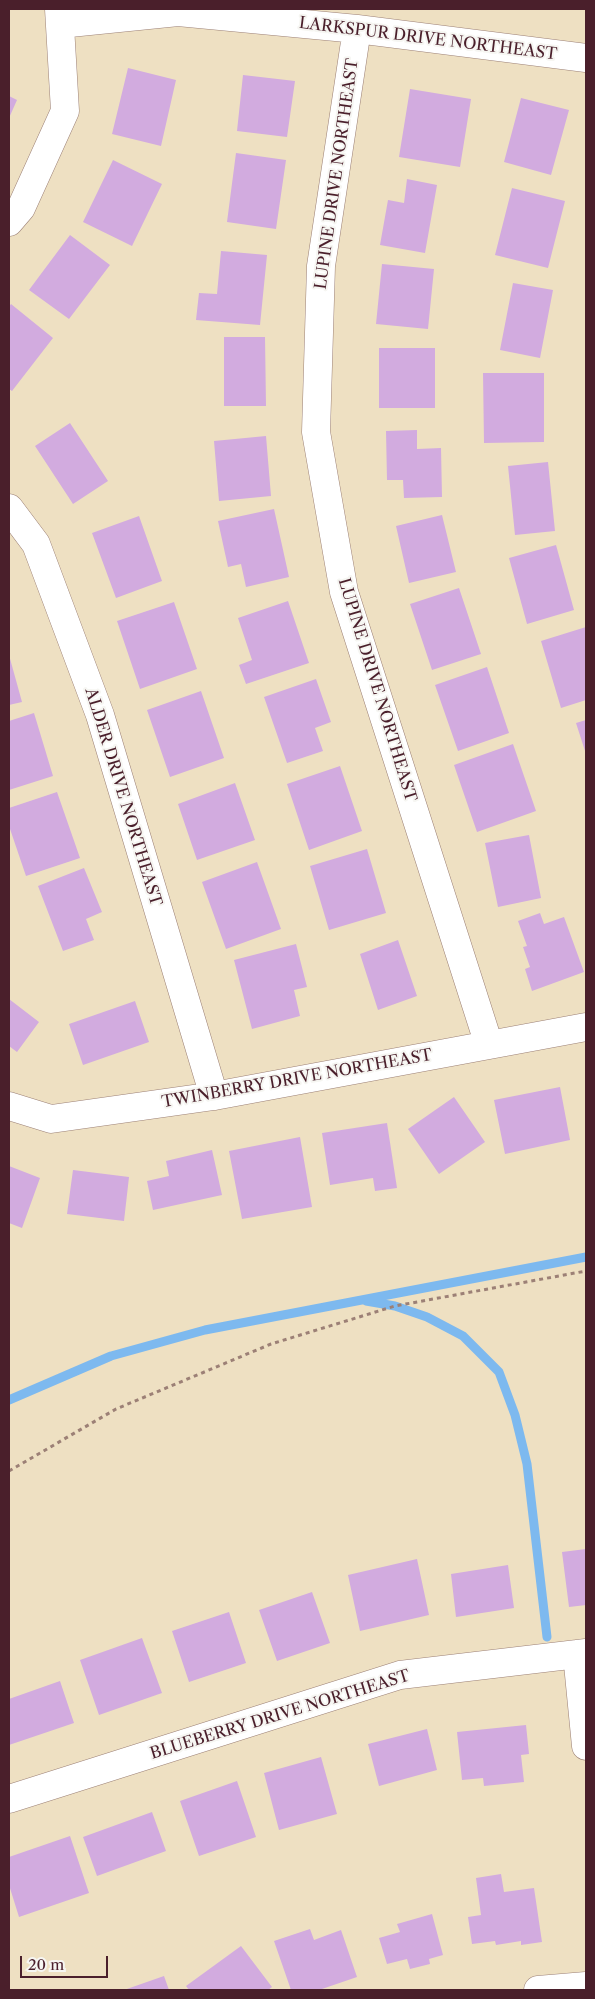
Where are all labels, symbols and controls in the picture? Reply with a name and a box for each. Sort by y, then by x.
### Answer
street label: LARKSPUR DRIVE NORTHEAST [298,14,558,64]
street label: LUPINE DRIVE NORTHEAST [311,57,363,291]
street label: LUPINE DRIVE NORTHEAST [334,576,420,804]
street label: ALDER DRIVE NORTHEAST [81,686,165,908]
street label: TWINBERRY DRIVE NORTHEAST [160,1046,434,1112]
street label: BLUEBERRY DRIVE NORTHEAST [148,1666,412,1764]
scale bar [22,1946,110,1978]
text: 20 m [28,1955,64,1974]

